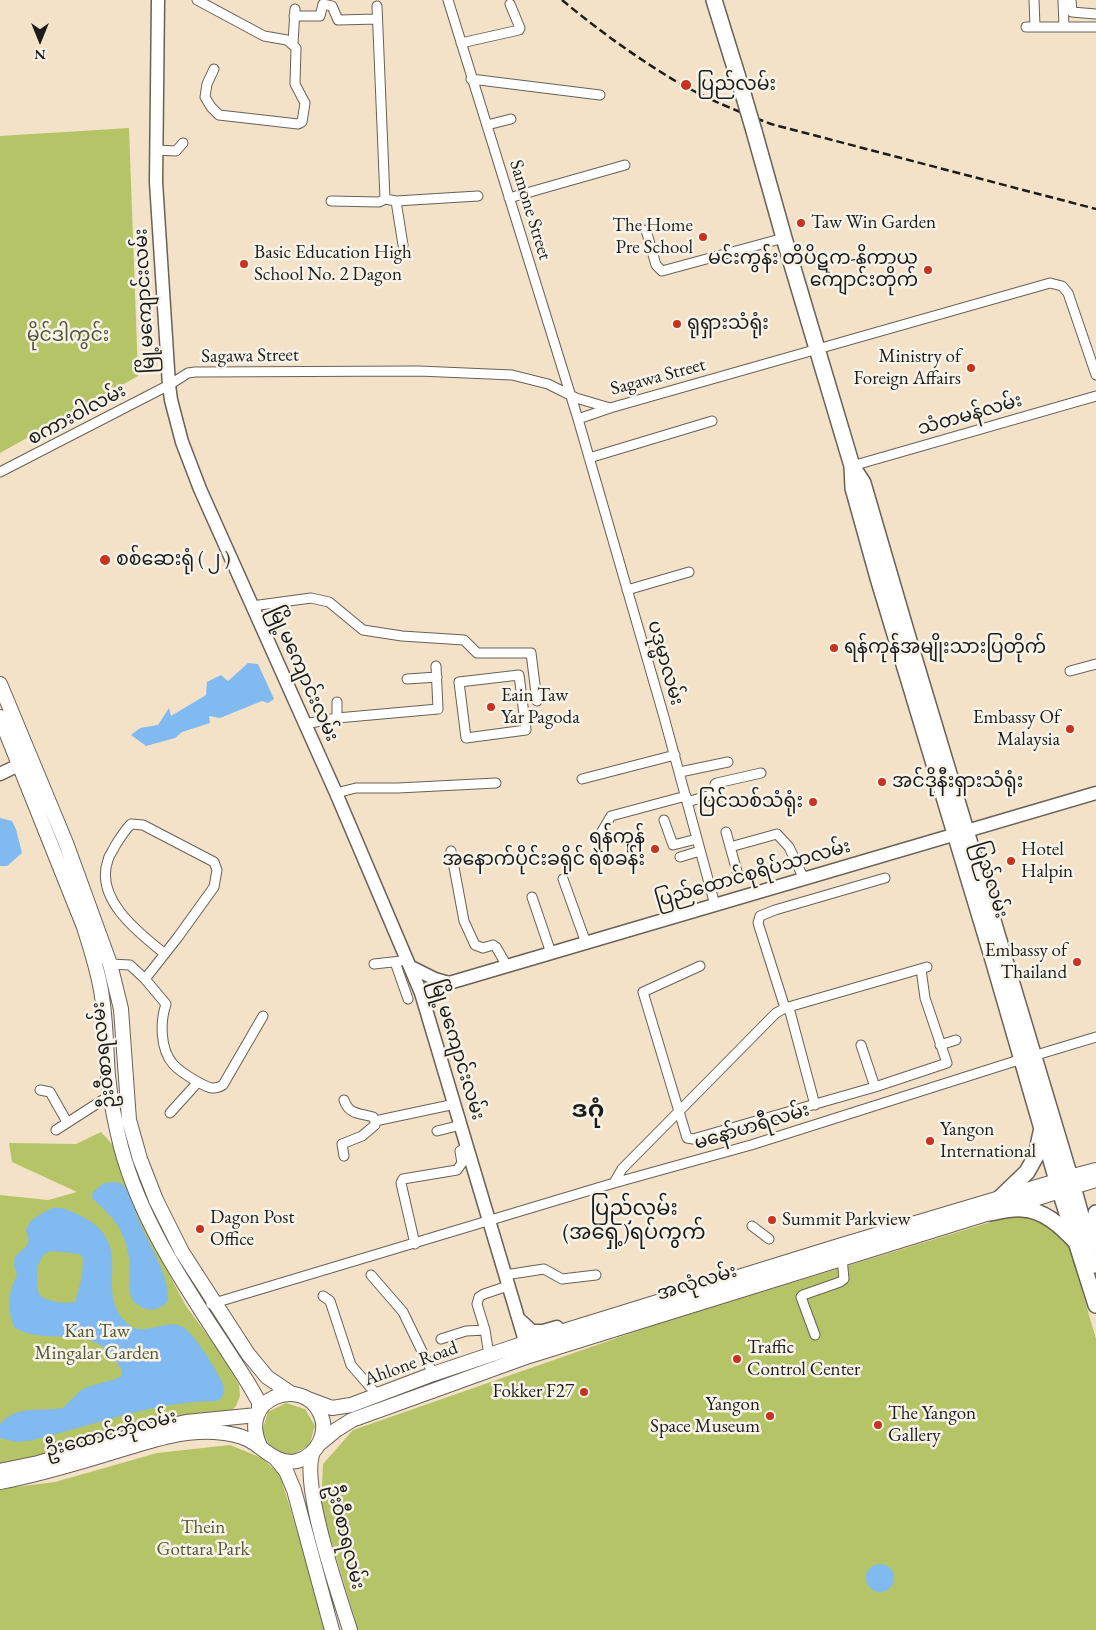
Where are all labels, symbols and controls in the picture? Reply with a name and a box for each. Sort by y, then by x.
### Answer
north arrow [15,15,65,65]
text: N [34,46,46,64]
place label: ပြည်လမ်း [697,74,776,96]
marker: ပြည်လမ်း [679,78,693,92]
street label: Samone Street [504,157,556,263]
place label: Taw Win Garden [811,212,936,234]
place label: The Home Pre School [612,215,693,259]
marker: Taw Win Garden [795,217,807,229]
street label: မြို့မကျောင်းလမ်း [130,228,160,374]
marker: The Home Pre School [697,231,709,243]
place label: Basic Education High School No. 2 Dagon [254,242,412,286]
place label: မင်းကွန်း တိပိဋက-နိကာယ ကျောင်းတိုက် [708,248,918,292]
marker: Basic Education High School No. 2 Dagon [238,258,250,270]
marker: မင်းကွန်း တိပိဋက-နိကာယ ကျောင်းတိုက် [922,264,934,276]
place label: ရုရှားသံရုံး [687,313,769,335]
marker: ရုရှားသံရုံး [671,318,683,330]
park label: မိုင်ဒါကွင်း [27,325,109,347]
street label: Sagawa Street [201,344,299,368]
place label: Ministry of Foreign Affairs [854,346,961,390]
street label: Sagawa Street [608,353,708,401]
marker: Ministry of Foreign Affairs [965,362,977,374]
street label: စကားဝါလမ်း [24,380,130,450]
street label: သံတမန်လမ်း [915,389,1025,441]
place label: စစ်ဆေးရုံ ( ၂ ) [116,549,230,571]
marker: စစ်ဆေးရုံ ( ၂ ) [98,553,112,567]
street label: မြို့မကျောင်းလမ်း [263,603,343,745]
street label: ပဒုမ္မာလမ်း [642,618,688,708]
place label: ရန်ကုန်အမျိုးသားပြတိုက် [844,637,1046,659]
marker: ရန်ကုန်အမျိုးသားပြတိုက် [828,642,840,654]
place label: Eain Taw Yar Pagoda [501,685,580,729]
marker: Eain Taw Yar Pagoda [485,701,497,713]
place label: Embassy Of Malaysia [973,707,1060,751]
marker: Embassy Of Malaysia [1064,723,1076,735]
place label: အင်ဒိုနီးရှားသံရုံး [892,771,1023,793]
marker: အင်ဒိုနီးရှားသံရုံး [876,776,888,788]
place label: ပြင်သစ်သံရုံး [698,791,803,813]
marker: ပြင်သစ်သံရုံး [807,796,819,808]
place label: ရန်ကုန် အနောက်ပိုင်းခရိုင် ရဲစခန်း [442,827,645,871]
street label: ပြည်ထောင်စုရိပ်သာလမ်း [653,835,853,913]
street label: ပြည်လမ်း [968,839,1012,921]
place label: Hotel Halpin [1021,839,1073,883]
marker: ရန်ကုန် အနောက်ပိုင်းခရိုင် ရဲစခန်း [649,843,661,855]
marker: Hotel Halpin [1005,855,1017,867]
place label: Embassy of Thailand [985,940,1067,984]
marker: Embassy of Thailand [1071,956,1083,968]
street label: မြို့မကျောင်းလမ်း [425,977,489,1123]
street label: ဦးဝီစာရလမ်း [87,1000,121,1110]
district label: ဒဂုံ [572,1096,604,1124]
street label: မနော်ဟရီလမ်း [692,1099,812,1155]
place label: Yangon International [940,1119,1036,1163]
marker: Yangon International [924,1135,936,1147]
district label: ပြည်လမ်း (အရှေ့)ရပ်ကွက် [562,1196,706,1246]
place label: Dagon Post Office [210,1207,294,1251]
place label: Summit Parkview [782,1209,911,1231]
marker: Summit Parkview [766,1214,778,1226]
marker: Dagon Post Office [194,1223,206,1235]
street label: အလုံလမ်း [654,1260,740,1306]
park label: Kan Taw Mingalar Garden [35,1321,159,1365]
street label: Ahlone Road [361,1337,461,1391]
place label: Traffic Control Center [747,1337,860,1381]
marker: Traffic Control Center [731,1353,743,1365]
place label: Fokker F27 [492,1381,574,1403]
marker: Fokker F27 [578,1386,590,1398]
place label: Yangon Space Museum [650,1394,760,1438]
place label: The Yangon Gallery [888,1403,976,1447]
street label: ဦးထောင်ဘိုလမ်း [43,1405,179,1463]
marker: Yangon Space Museum [764,1410,776,1422]
marker: The Yangon Gallery [872,1419,884,1431]
street label: ဦးဝီစာရလမ်း [321,1482,369,1592]
park label: Thein Gottara Park [157,1517,249,1561]

